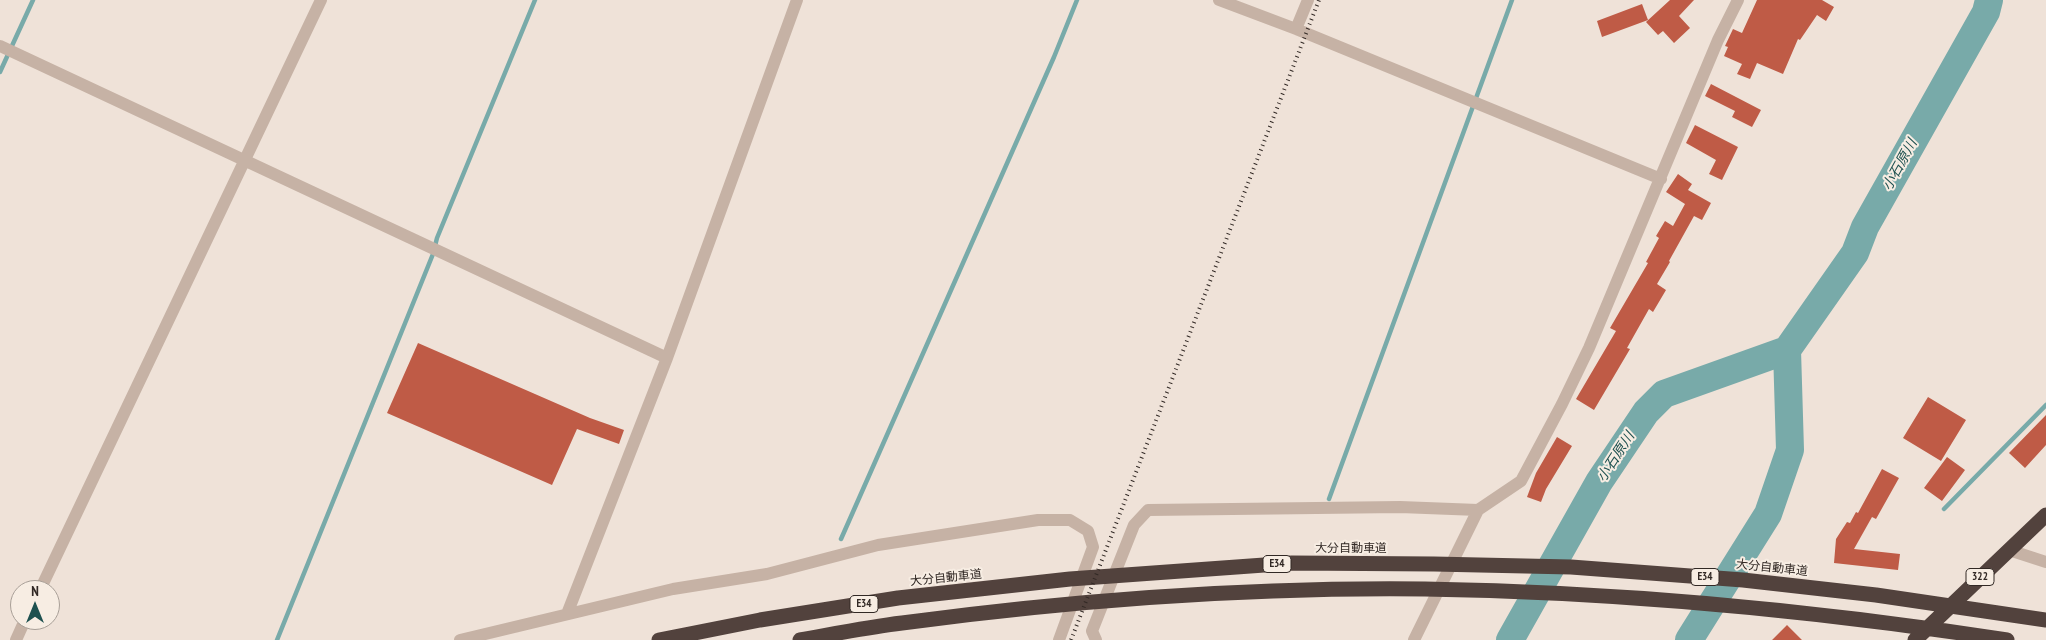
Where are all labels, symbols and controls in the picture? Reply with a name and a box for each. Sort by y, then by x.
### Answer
water label: 小石原川 [1879,136,1921,194]
water label: 小石原川 [1594,429,1638,485]
street label: 大分自動車道 [1315,542,1387,556]
road number: E34 [1263,556,1291,572]
street label: 大分自動車道 [1735,557,1809,579]
street label: 大分自動車道 [909,567,983,589]
road number: E34 [1691,568,1719,586]
road number: 322 [1966,568,1994,586]
north arrow [10,580,60,630]
text: N [31,582,39,600]
road number: E34 [850,596,878,612]

